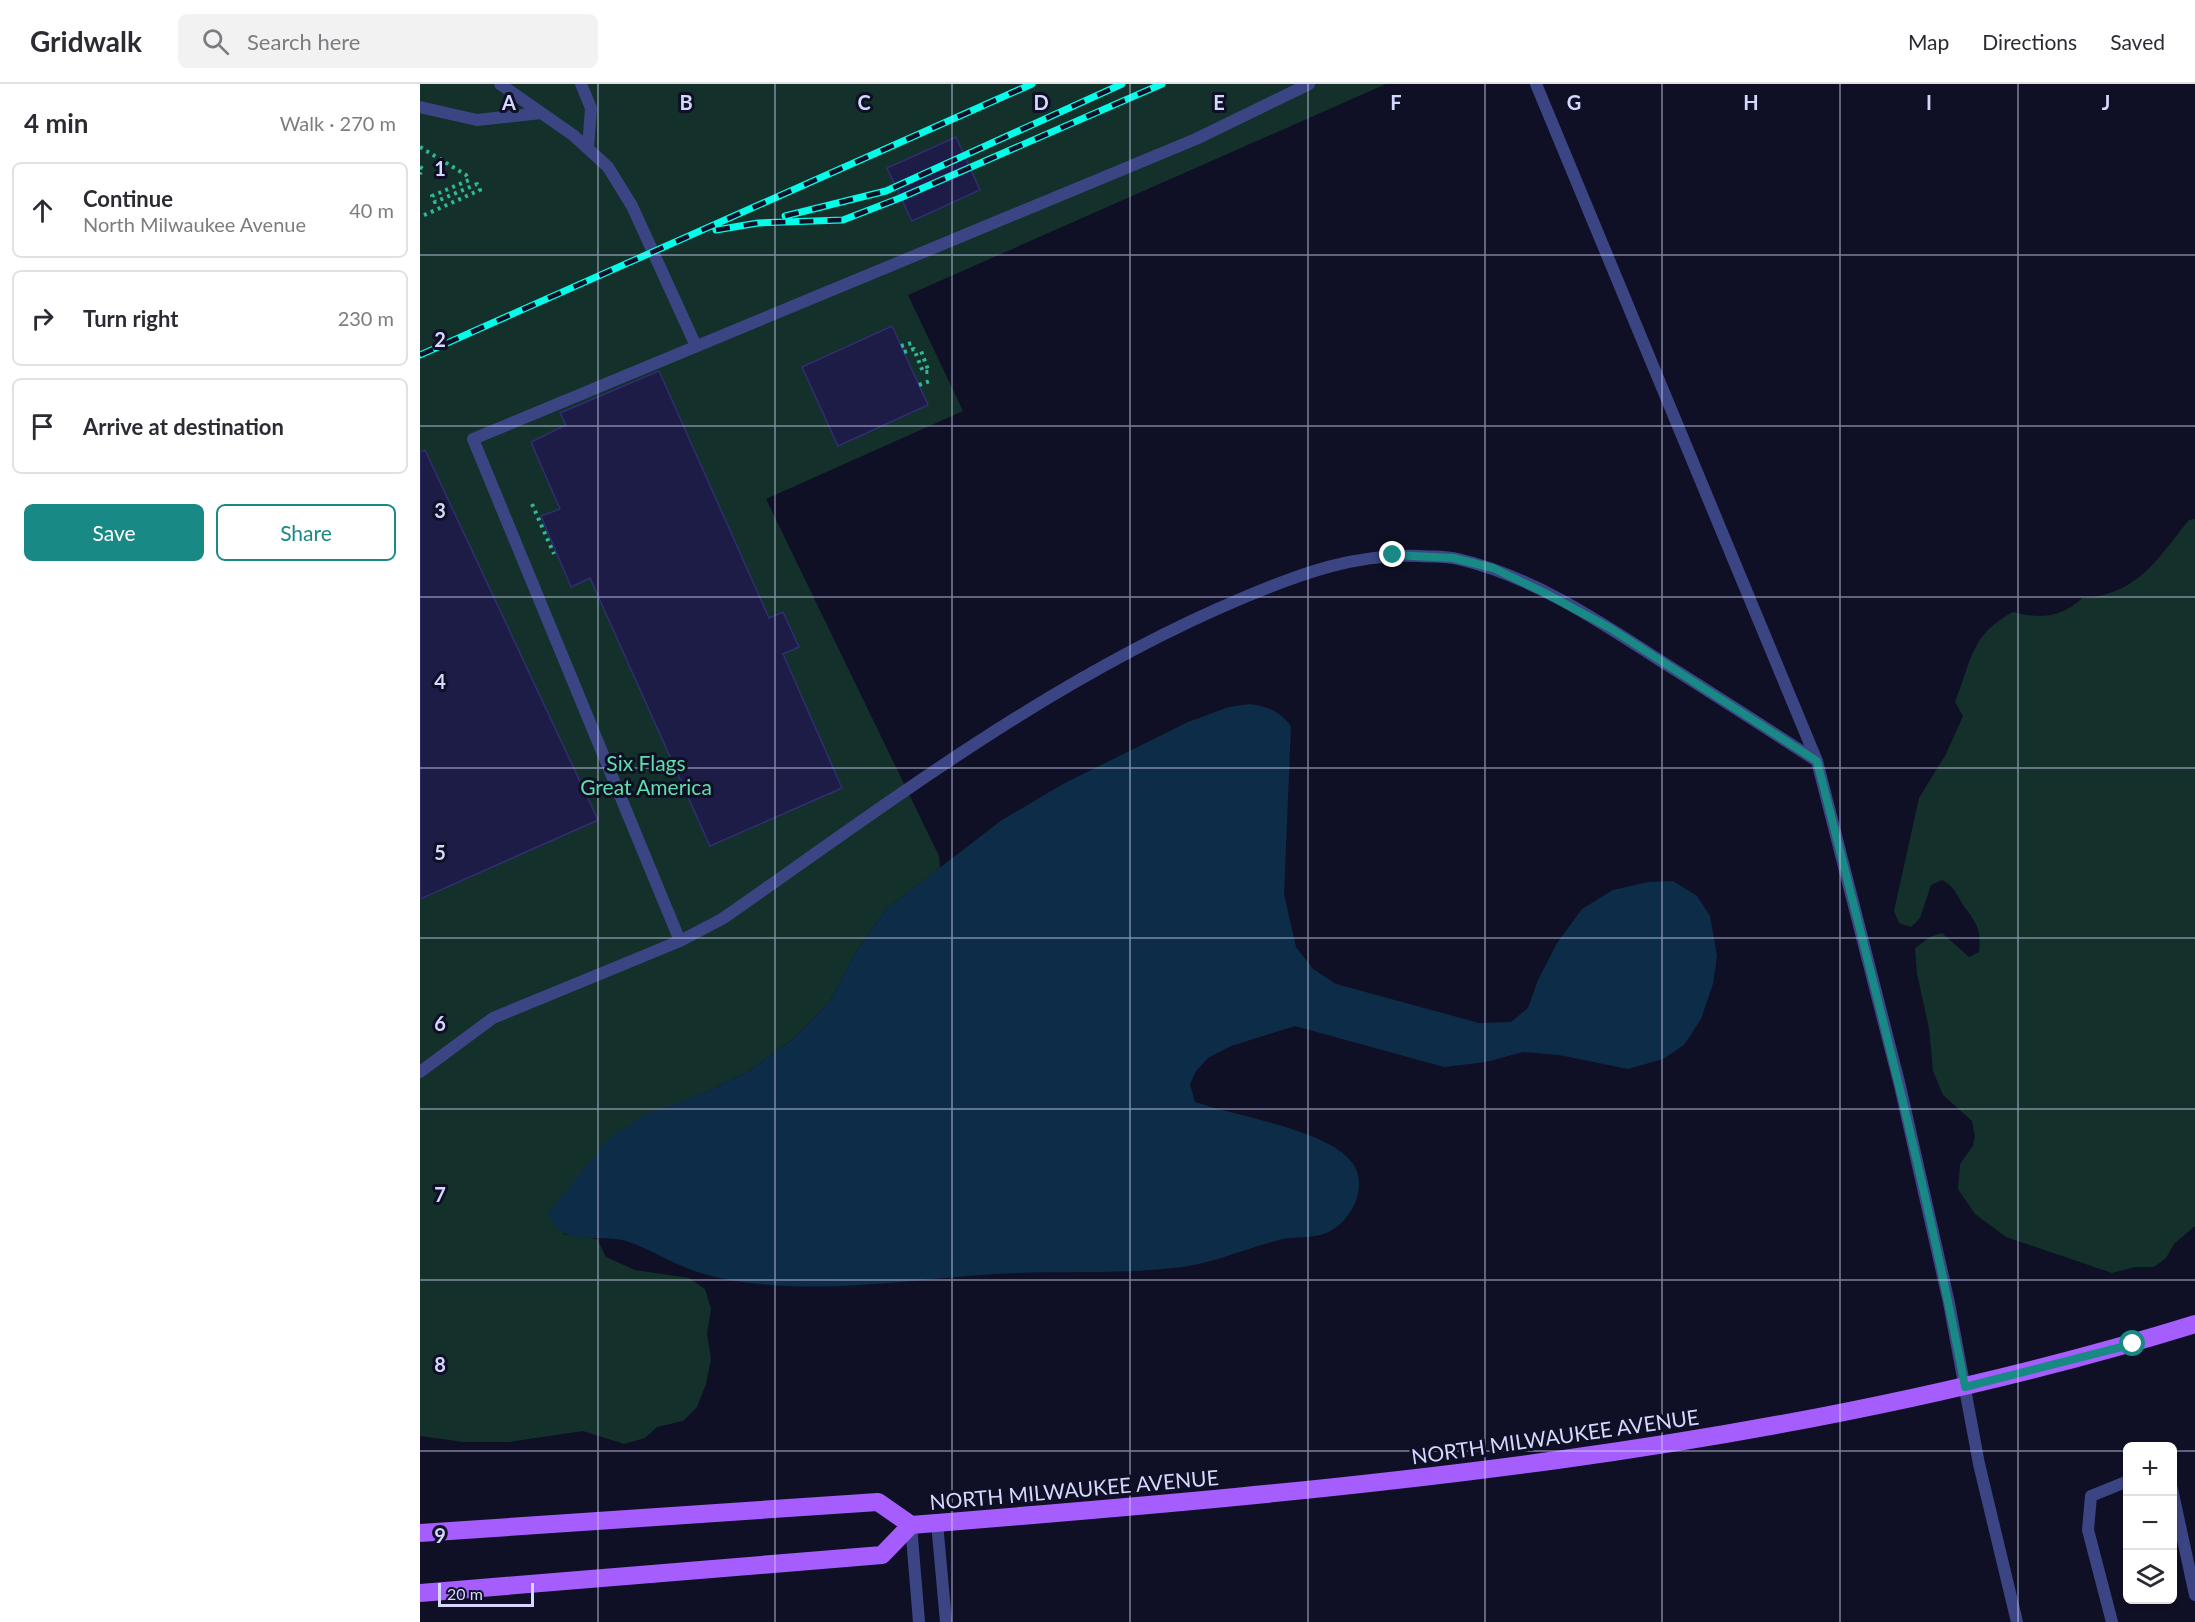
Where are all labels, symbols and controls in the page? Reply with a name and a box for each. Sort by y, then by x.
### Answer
search box [178,14,598,68]
text: Gridwalk [30,24,142,58]
icon: search [199,25,232,58]
text: Search here [247,28,360,55]
text: Map [1908,29,1949,54]
text: Directions [1982,29,2077,54]
text: Saved [2110,29,2165,54]
text: A [501,90,516,114]
text: B [679,90,693,114]
text: C [857,90,871,114]
text: D [1033,90,1049,114]
text: E [1213,90,1225,114]
text: F [1390,90,1402,114]
text: G [1567,90,1581,114]
text: H [1743,90,1759,114]
text: I [1926,90,1932,114]
text: J [2102,90,2110,114]
text: 4 min [24,107,88,139]
text: Walk · 270 m [280,111,396,135]
text: 1 [434,156,446,180]
text: Continue [83,185,173,212]
icon: ahead [26,194,59,227]
text: 40 m [349,198,394,222]
text: North Milwaukee Avenue [83,212,306,236]
icon: right [26,302,59,335]
text: Turn right [83,305,178,332]
text: 230 m [338,306,394,330]
text: 2 [434,327,446,351]
icon: arrive [26,410,59,443]
text: Arrive at destination [83,413,284,440]
text: 3 [434,498,446,522]
button: Save [24,504,204,561]
button: Share [216,504,396,561]
route end [1379,541,1405,567]
text: 4 [434,669,446,693]
park label: Six Flags Great America [580,750,712,799]
text: 5 [434,840,446,864]
text: 6 [434,1011,446,1035]
text: 7 [434,1182,446,1206]
route start [2119,1330,2145,1356]
text: 8 [434,1352,446,1376]
street label: NORTH MILWAUKEE AVENUE [1410,1403,1700,1469]
map controls [2123,1442,2177,1604]
button: + [2123,1442,2177,1496]
street label: NORTH MILWAUKEE AVENUE [928,1464,1220,1514]
button: − [2123,1496,2177,1550]
text: 9 [434,1523,446,1547]
button: layers [2123,1550,2177,1604]
scale bar [438,1580,534,1608]
text: 20 m [447,1584,483,1603]

